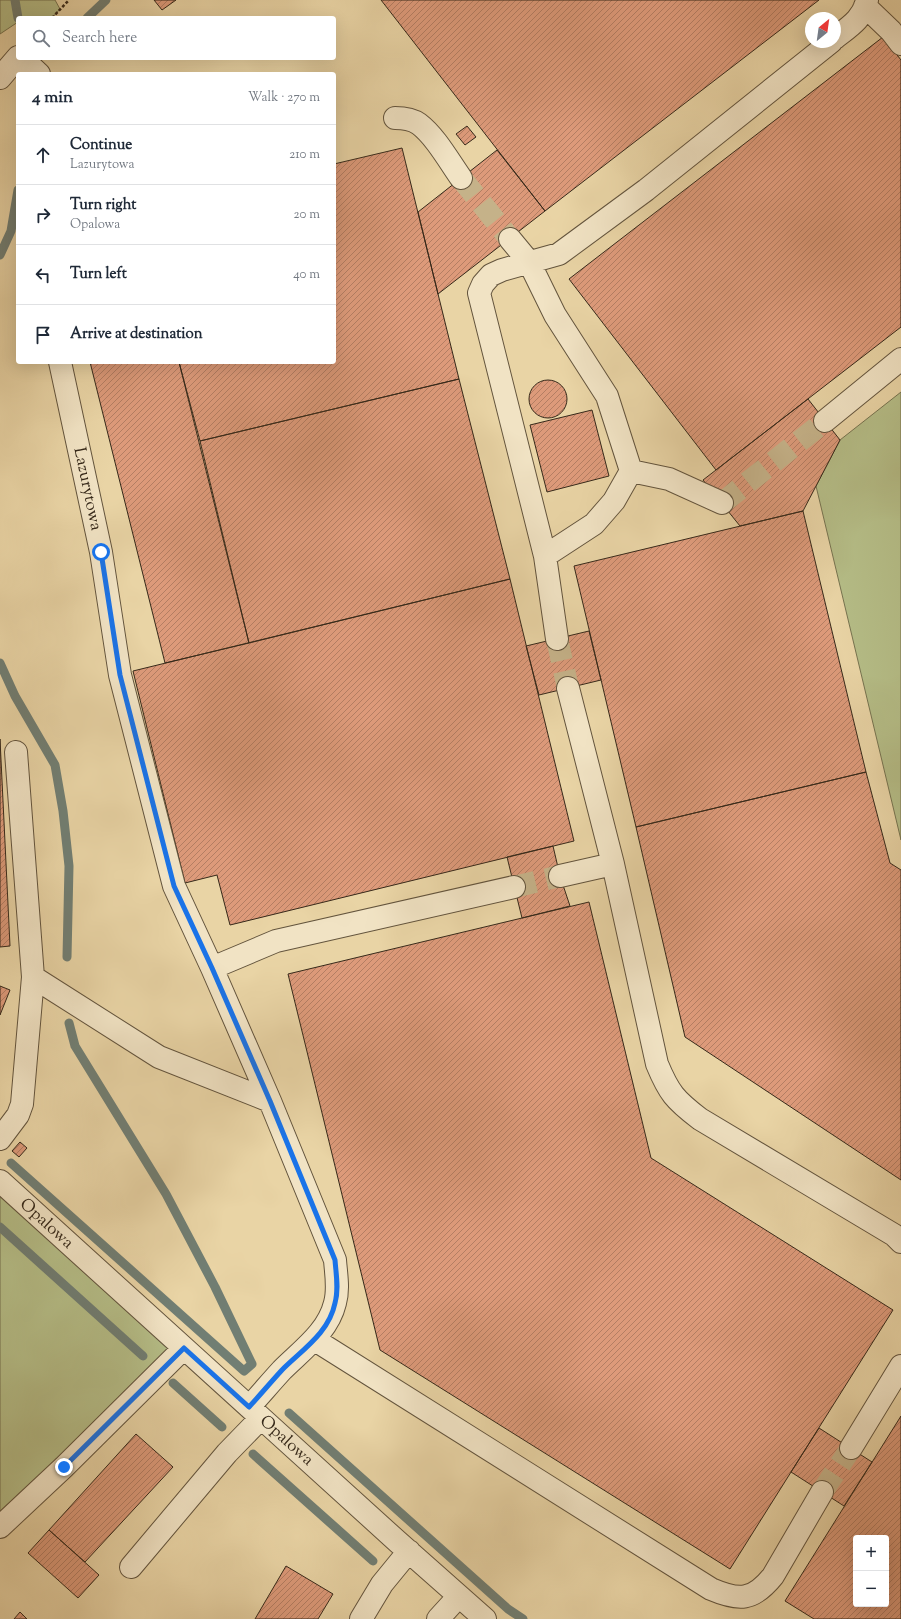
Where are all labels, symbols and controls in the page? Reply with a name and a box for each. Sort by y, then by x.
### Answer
north arrow [805,12,841,48]
search box [16,16,336,60]
icon: search [30,27,52,49]
text: Search here [62,28,137,49]
text: 4 min [32,86,73,110]
text: Walk · 270 m [248,89,320,107]
text: Continue [70,135,132,156]
icon: ahead [32,144,54,166]
text: 210 m [289,146,320,164]
text: Lazurytowa [70,156,134,174]
text: Turn right [70,195,136,216]
icon: right [32,204,54,226]
text: 20 m [294,206,320,224]
text: Opalowa [70,216,120,234]
icon: left [32,264,54,286]
text: Turn left [70,264,127,285]
text: 40 m [293,266,320,284]
icon: arrive [32,324,54,346]
text: Arrive at destination [70,324,203,345]
street label: Lazurytowa [66,445,108,533]
route start [92,543,110,561]
street label: Opalowa [14,1193,79,1255]
street label: Opalowa [254,1410,319,1472]
route end [55,1458,73,1476]
map controls [853,1535,889,1607]
button: + [853,1535,889,1571]
button: − [853,1571,889,1607]

